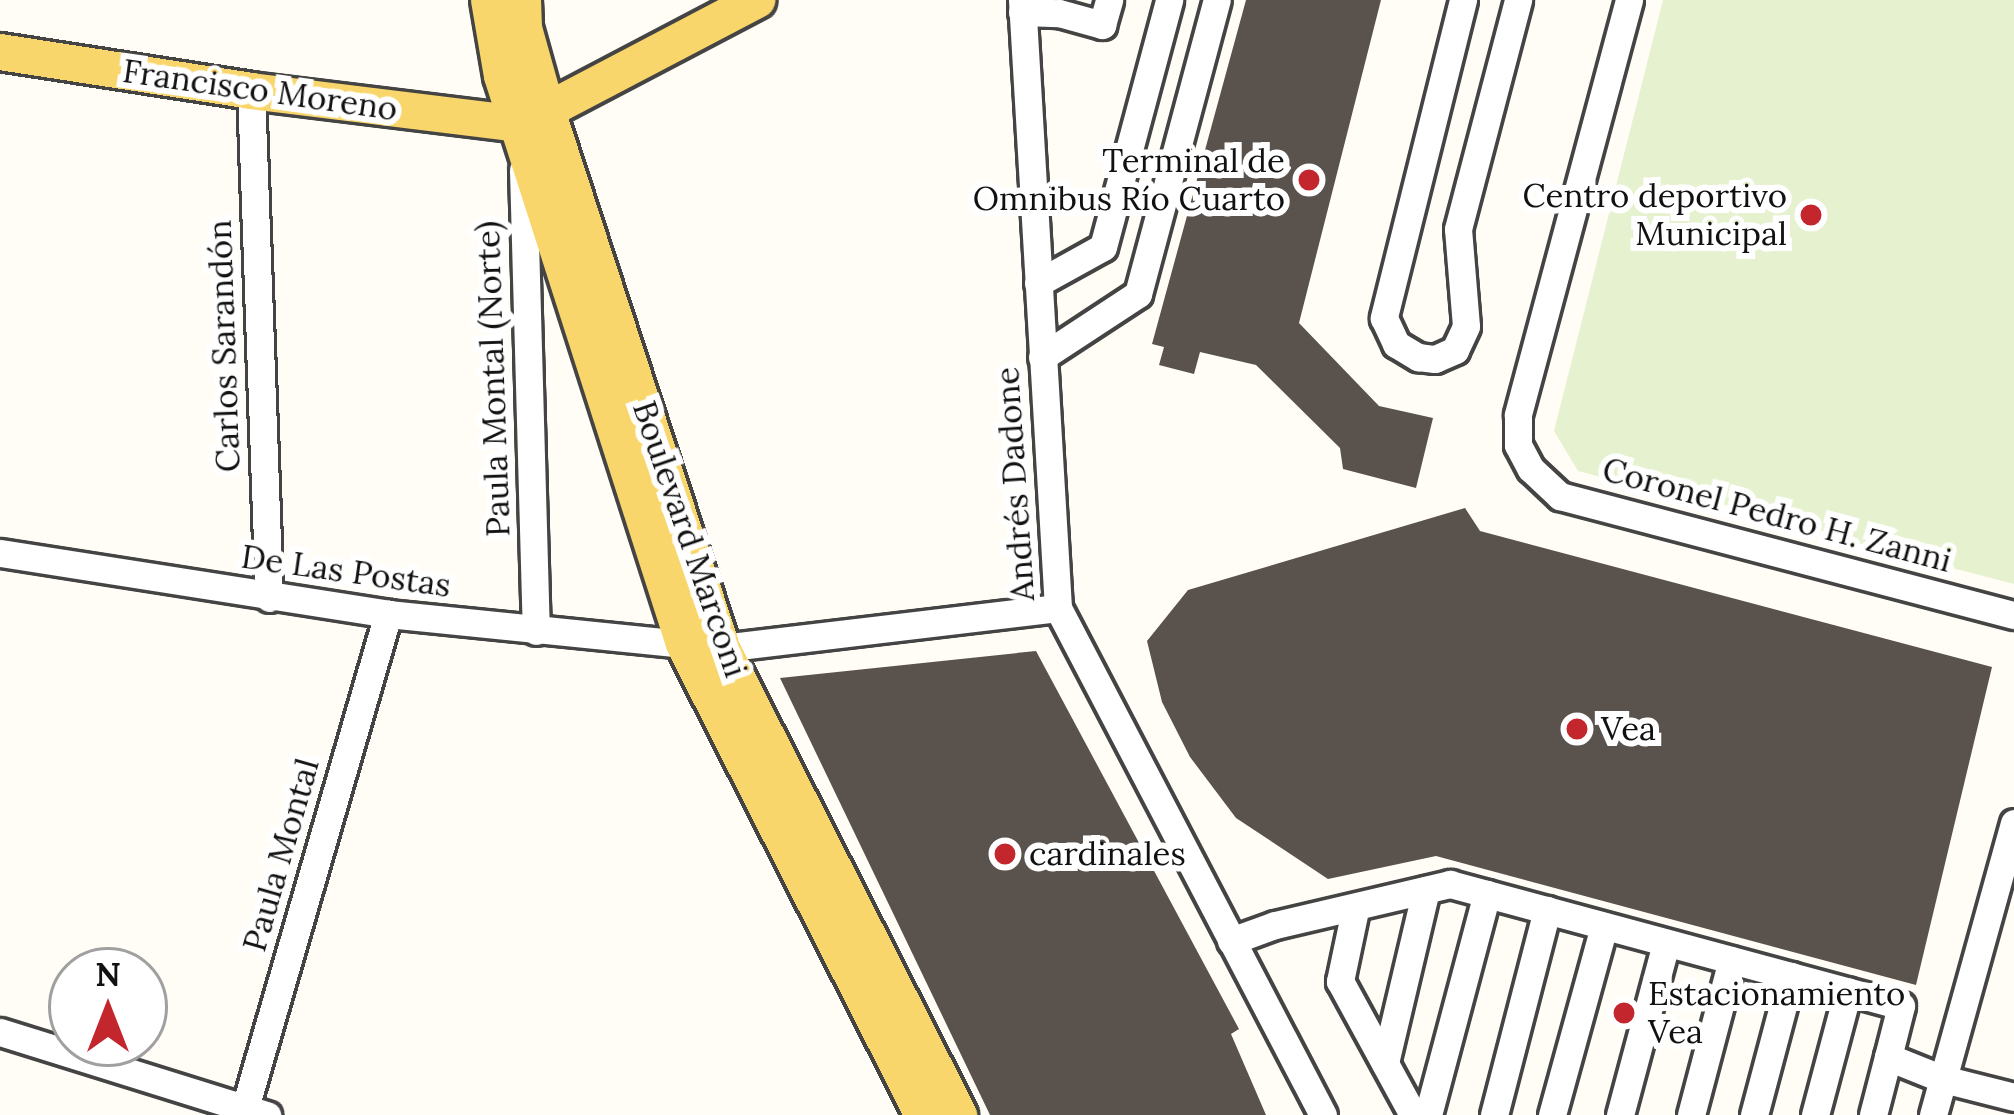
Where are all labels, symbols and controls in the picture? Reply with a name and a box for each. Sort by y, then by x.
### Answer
street label: Francisco Moreno [120,51,400,129]
place label: Terminal de Omnibus Río Cuarto [973,141,1285,219]
marker: Terminal de Omnibus Río Cuarto [1296,167,1322,193]
place label: Centro deportivo Municipal [1523,176,1787,254]
marker: Centro deportivo Municipal [1798,202,1824,228]
street label: Carlos Sarandón [200,219,248,473]
street label: Paula Montal (Norte) [468,220,518,538]
street label: Andrés Dadone [987,366,1043,602]
street label: Boulevard Marconi [624,396,756,682]
street label: Coronel Pedro H. Zanni [1598,449,1956,581]
street label: De Las Postas [239,537,453,605]
place label: Vea [1601,709,1656,749]
marker: Vea [1564,716,1590,742]
street label: Paula Montal [235,754,327,956]
place label: cardinales [1029,834,1186,874]
marker: cardinales [992,841,1018,867]
north arrow [48,947,168,1067]
text: N [95,953,121,995]
place label: Estacionamiento Vea [1648,974,1905,1052]
marker: Estacionamiento Vea [1611,1000,1637,1026]

